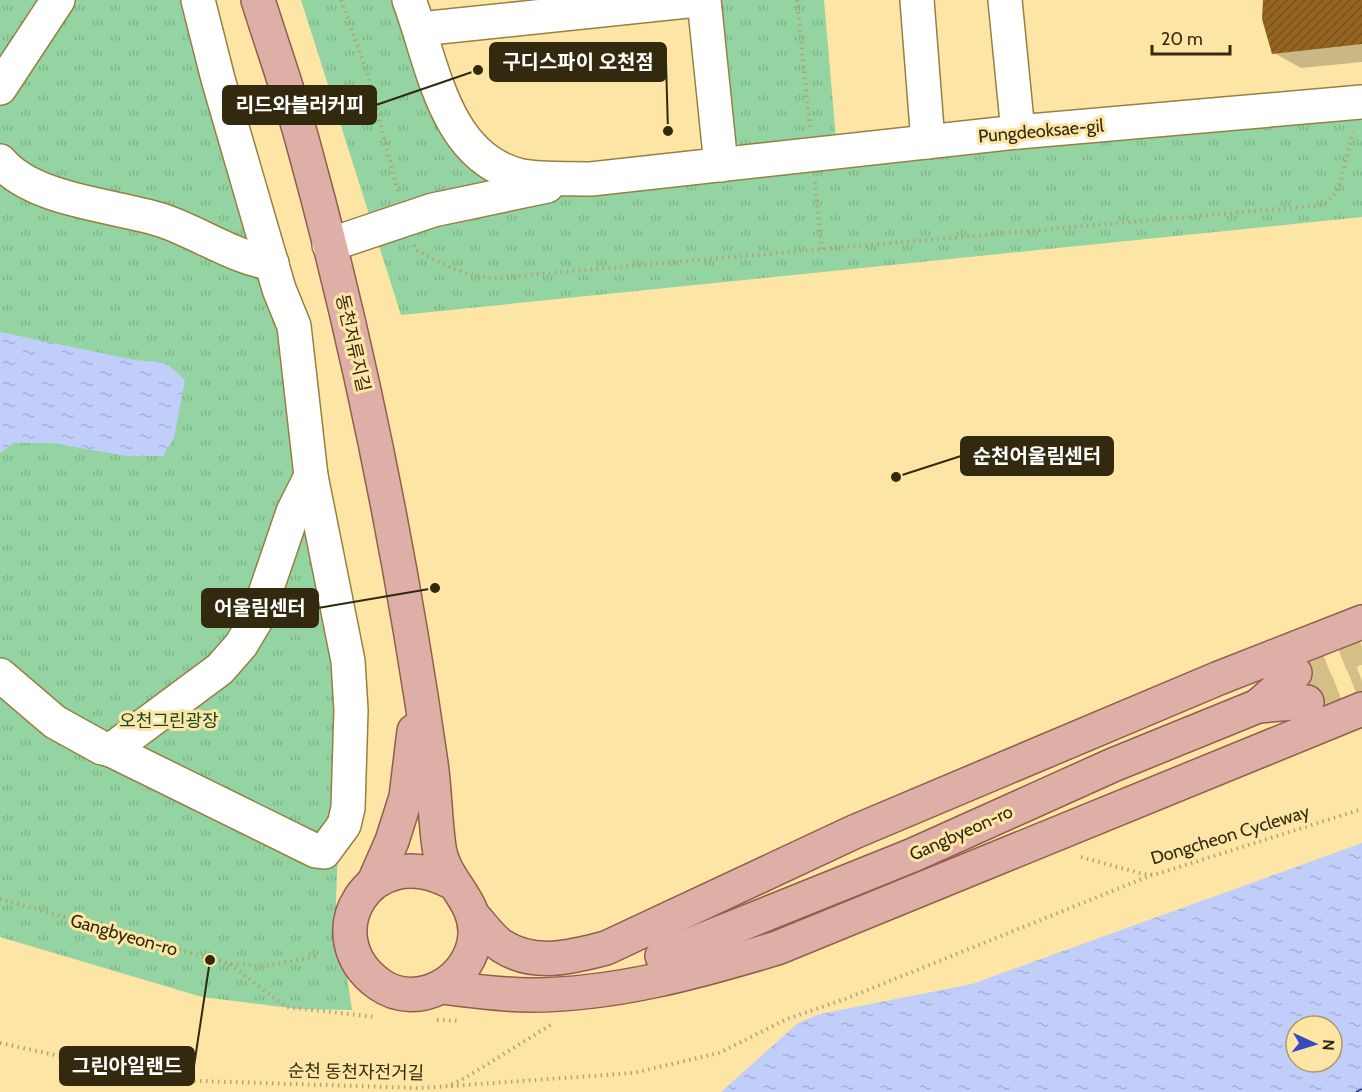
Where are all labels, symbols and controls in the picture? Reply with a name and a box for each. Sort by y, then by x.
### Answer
scale bar [1152,18,1230,56]
text: 20 m [1161,28,1203,50]
callout: 구디스파이 오천점 [490,43,666,81]
text: 구디스파이 오천점 [502,50,654,74]
callout: 리드와블러커피 [223,86,376,124]
text: 리드와블러커피 [236,93,364,117]
street label: Pungdeoksae-gil [977,114,1106,147]
street label: 동천저류지길 [331,292,375,394]
callout: 순천어울림센터 [961,437,1113,475]
text: 순천어울림센터 [973,444,1101,468]
callout: 어울림센터 [202,589,318,627]
text: 어울림센터 [214,596,306,620]
park label: 오천그린광장 [119,710,219,732]
street label: Gangbyeon-ro [906,800,1016,866]
street label: Dongcheon Cycleway [1148,800,1312,870]
street label: Gangbyeon-ro [68,909,180,961]
north arrow [1284,1014,1344,1074]
text: N [1319,1039,1338,1051]
callout: 그린아일랜드 [60,1047,194,1085]
text: 그린아일랜드 [72,1054,182,1078]
street label: 순천 동천자전거길 [288,1060,424,1084]

